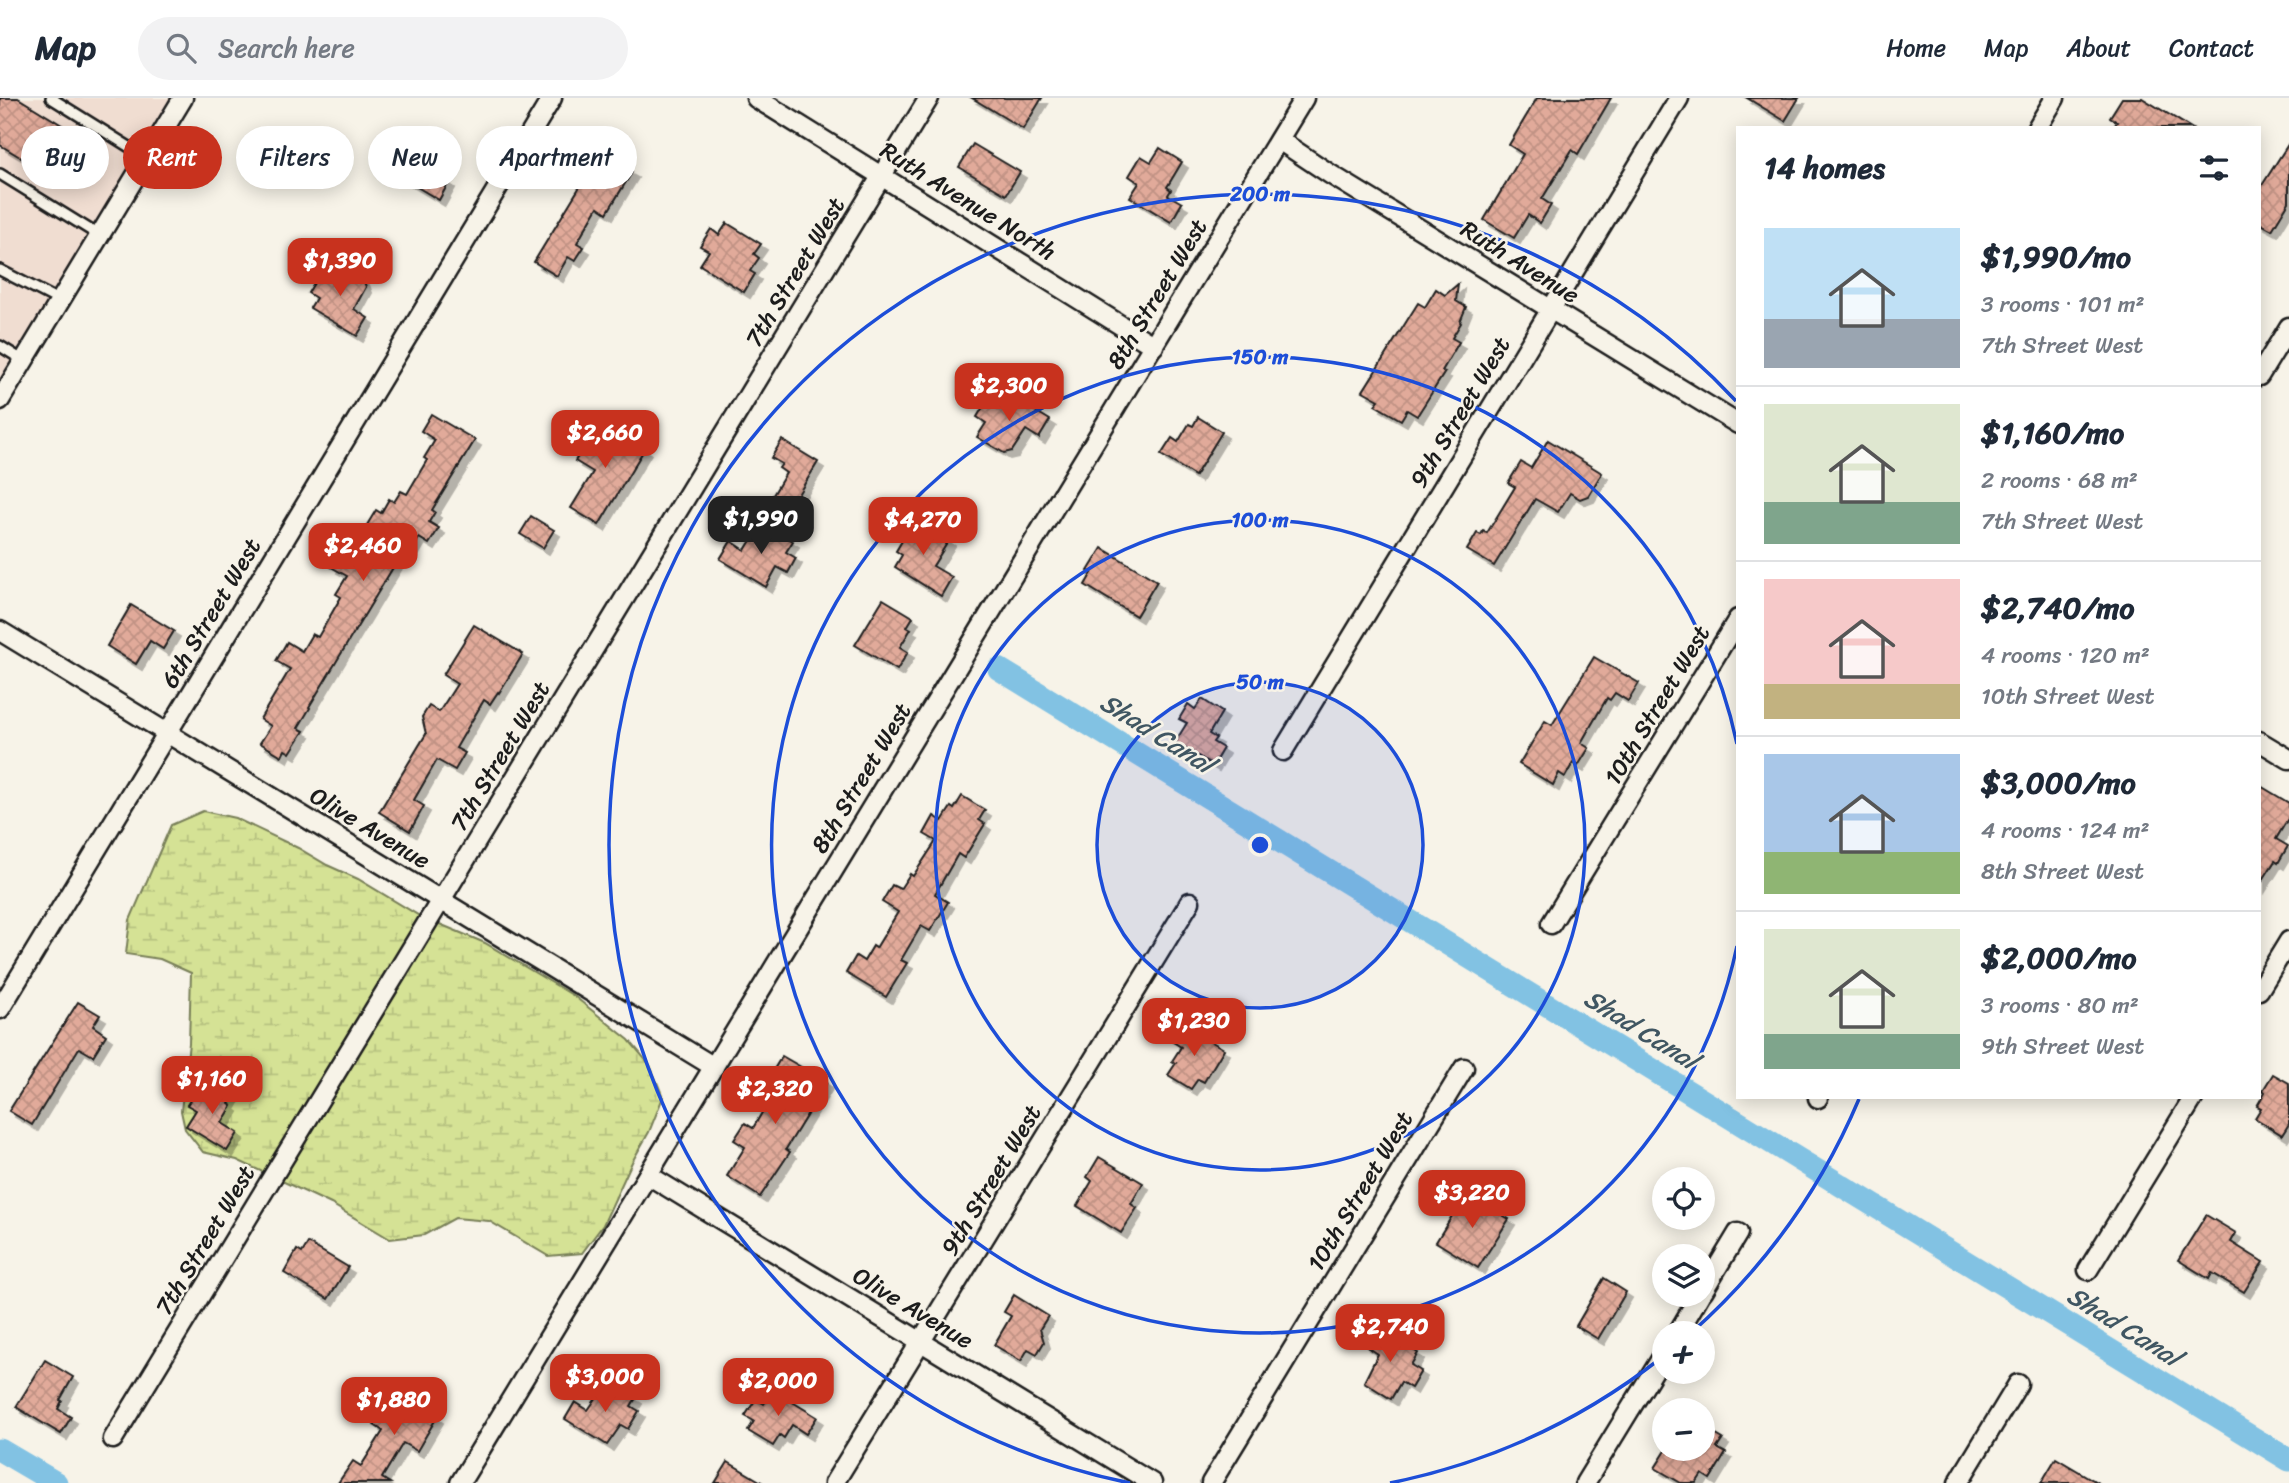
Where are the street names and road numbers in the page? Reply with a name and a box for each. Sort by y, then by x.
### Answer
street label: Ruth Avenue North [872,130,1064,272]
street label: 7th Street West [733,189,857,355]
street label: Ruth Avenue [1452,209,1588,315]
street label: 8th Street West [1095,210,1219,378]
street label: 9th Street West [1398,328,1522,496]
street label: 6th Street West [149,530,273,696]
street label: 10th Street West [1592,617,1722,793]
street label: 7th Street West [438,673,562,839]
street label: 8th Street West [799,694,923,862]
street label: Olive Avenue [301,775,439,881]
street label: 9th Street West [929,1096,1053,1264]
street label: 10th Street West [1295,1103,1425,1279]
street label: 7th Street West [143,1157,267,1323]
street label: Olive Avenue [844,1255,982,1361]

